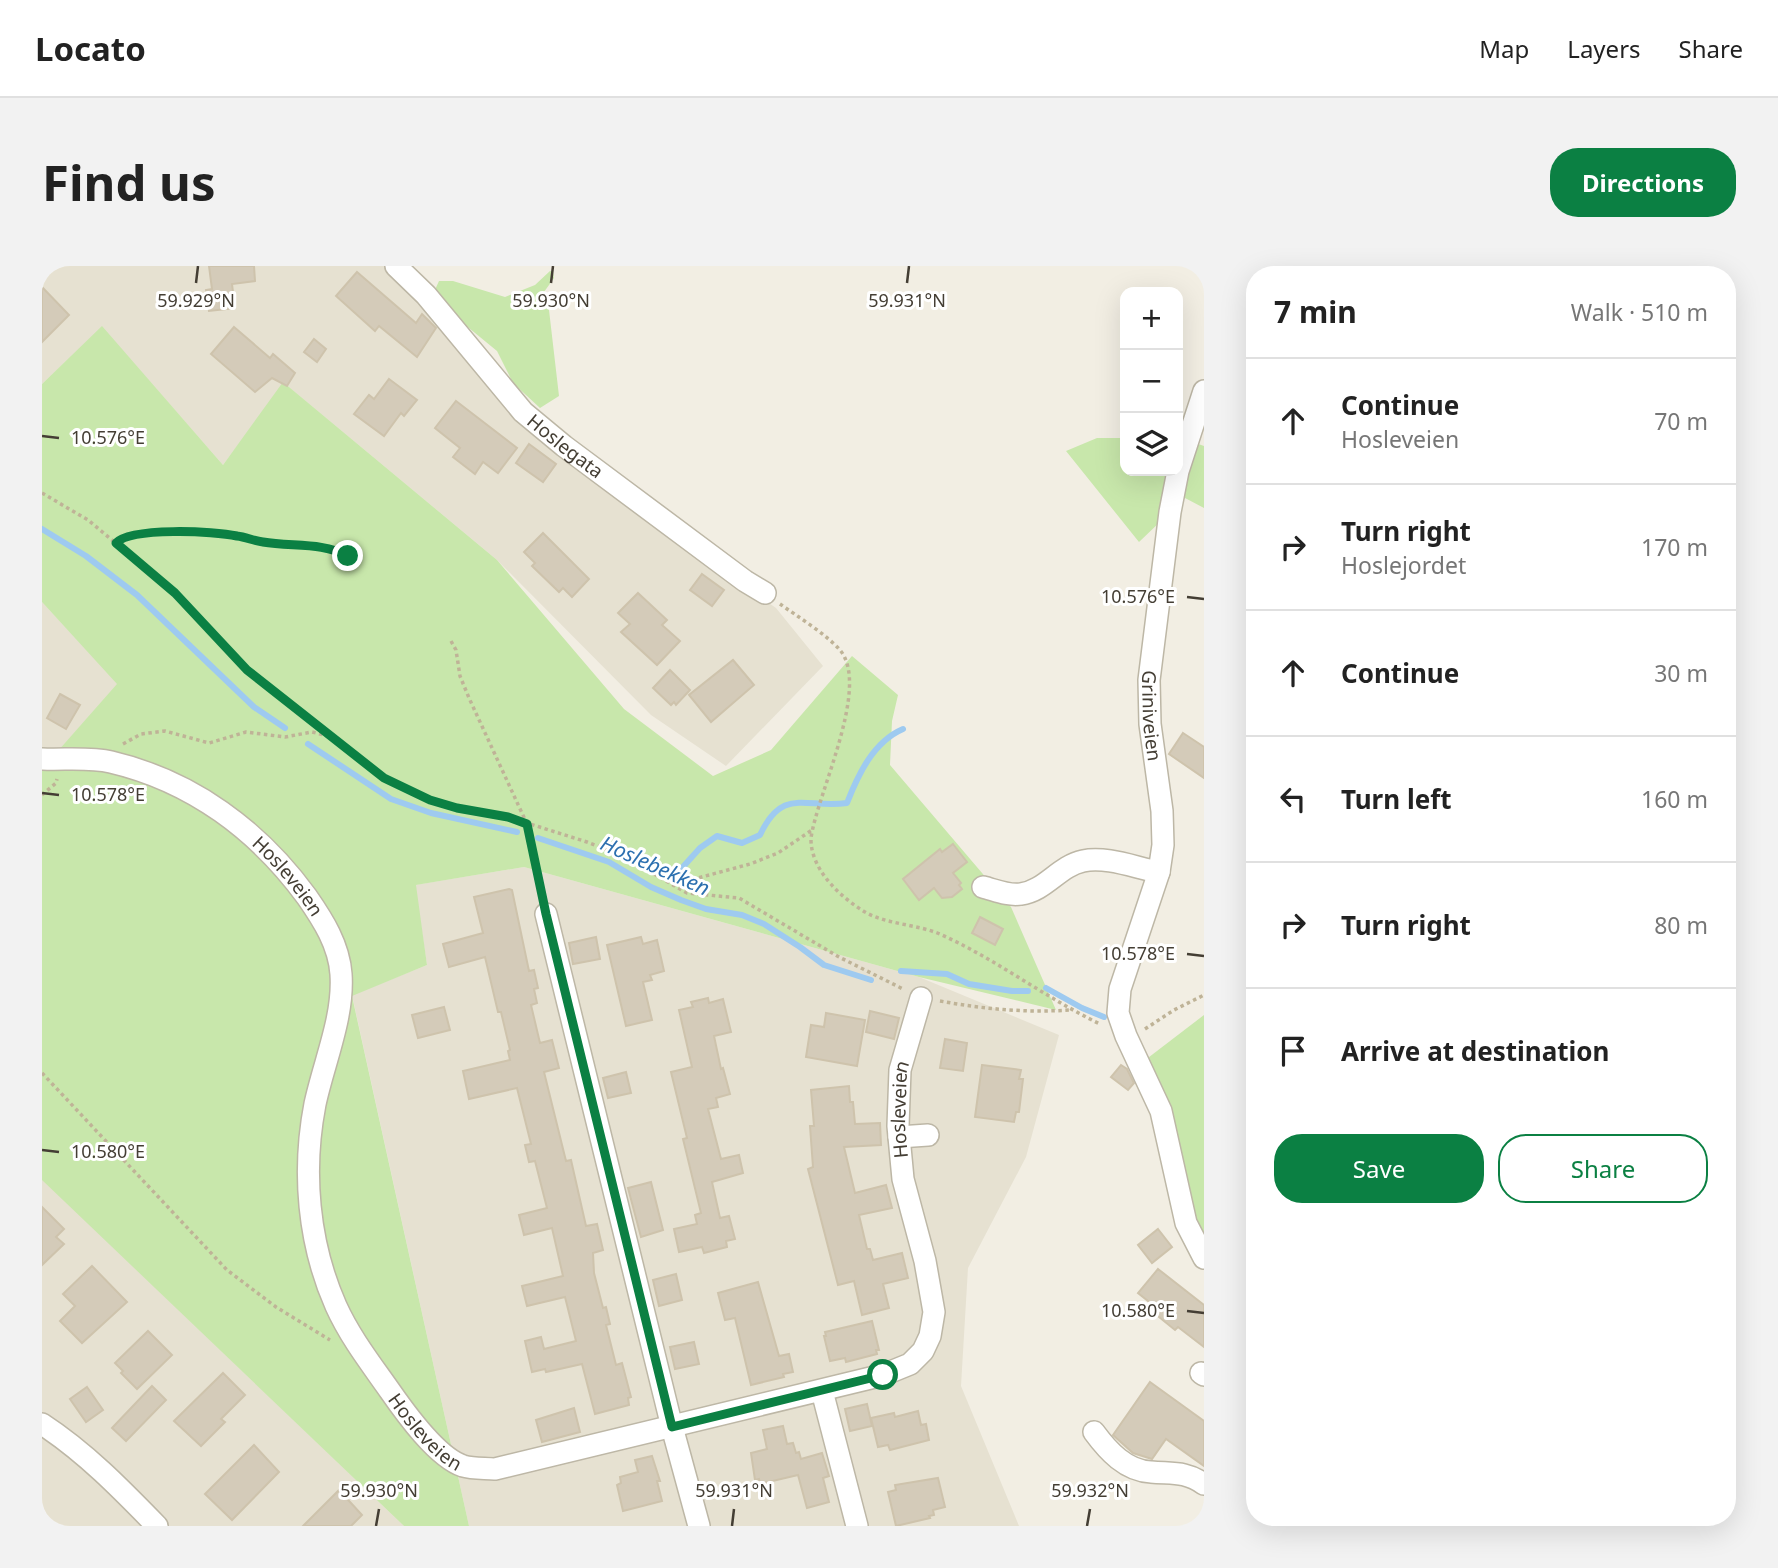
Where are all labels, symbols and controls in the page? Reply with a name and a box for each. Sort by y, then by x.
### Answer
text: Locato [35,26,146,71]
text: Map [1479,32,1529,65]
text: Layers [1567,32,1641,65]
text: Share [1679,32,1743,65]
button: Directions [1550,148,1736,217]
text: Find us [42,149,216,215]
map controls [1120,287,1183,476]
button: + [1120,287,1183,350]
text: 59.929°N [157,288,235,312]
text: 59.930°N [512,288,590,312]
text: 59.931°N [868,288,946,312]
text: 7 min [1274,291,1357,332]
text: Walk · 510 m [1571,296,1708,328]
button: − [1120,350,1183,413]
text: Continue [1341,387,1459,423]
icon: ahead [1274,402,1312,440]
text: 70 m [1654,405,1708,437]
street label: Hoslegata [522,408,609,484]
button: layers [1120,413,1183,476]
text: Hosleveien [1341,423,1459,455]
text: 10.576°E [71,425,145,449]
text: Turn right [1341,513,1471,549]
icon: right [1274,528,1312,566]
text: 170 m [1641,531,1708,563]
route end [332,540,363,571]
text: Hoslejordet [1341,549,1466,581]
text: 10.576°E [1101,584,1175,608]
icon: ahead [1274,654,1312,692]
text: Continue [1341,655,1459,691]
text: 30 m [1654,657,1708,689]
street label: Griniveien [1136,669,1168,763]
icon: left [1274,780,1312,818]
text: Turn left [1341,781,1452,817]
text: 10.578°E [71,782,145,806]
text: 160 m [1641,783,1708,815]
water label: Hoslebekken [596,829,714,902]
street label: Hosleveien [247,830,329,921]
icon: right [1274,906,1312,944]
text: Turn right [1341,907,1471,943]
text: 80 m [1654,909,1708,941]
text: 10.578°E [1101,941,1175,965]
icon: arrive [1274,1032,1312,1070]
text: Arrive at destination [1341,1033,1610,1069]
street label: Hosleveien [885,1057,915,1159]
button: Save [1274,1134,1484,1203]
button: Share [1498,1134,1708,1203]
text: 10.580°E [71,1139,145,1163]
text: 10.580°E [1101,1298,1175,1322]
route start [867,1359,898,1390]
street label: Hosleveien [382,1388,467,1477]
text: 59.930°N [340,1478,418,1502]
text: 59.931°N [695,1478,773,1502]
text: 59.932°N [1051,1478,1129,1502]

